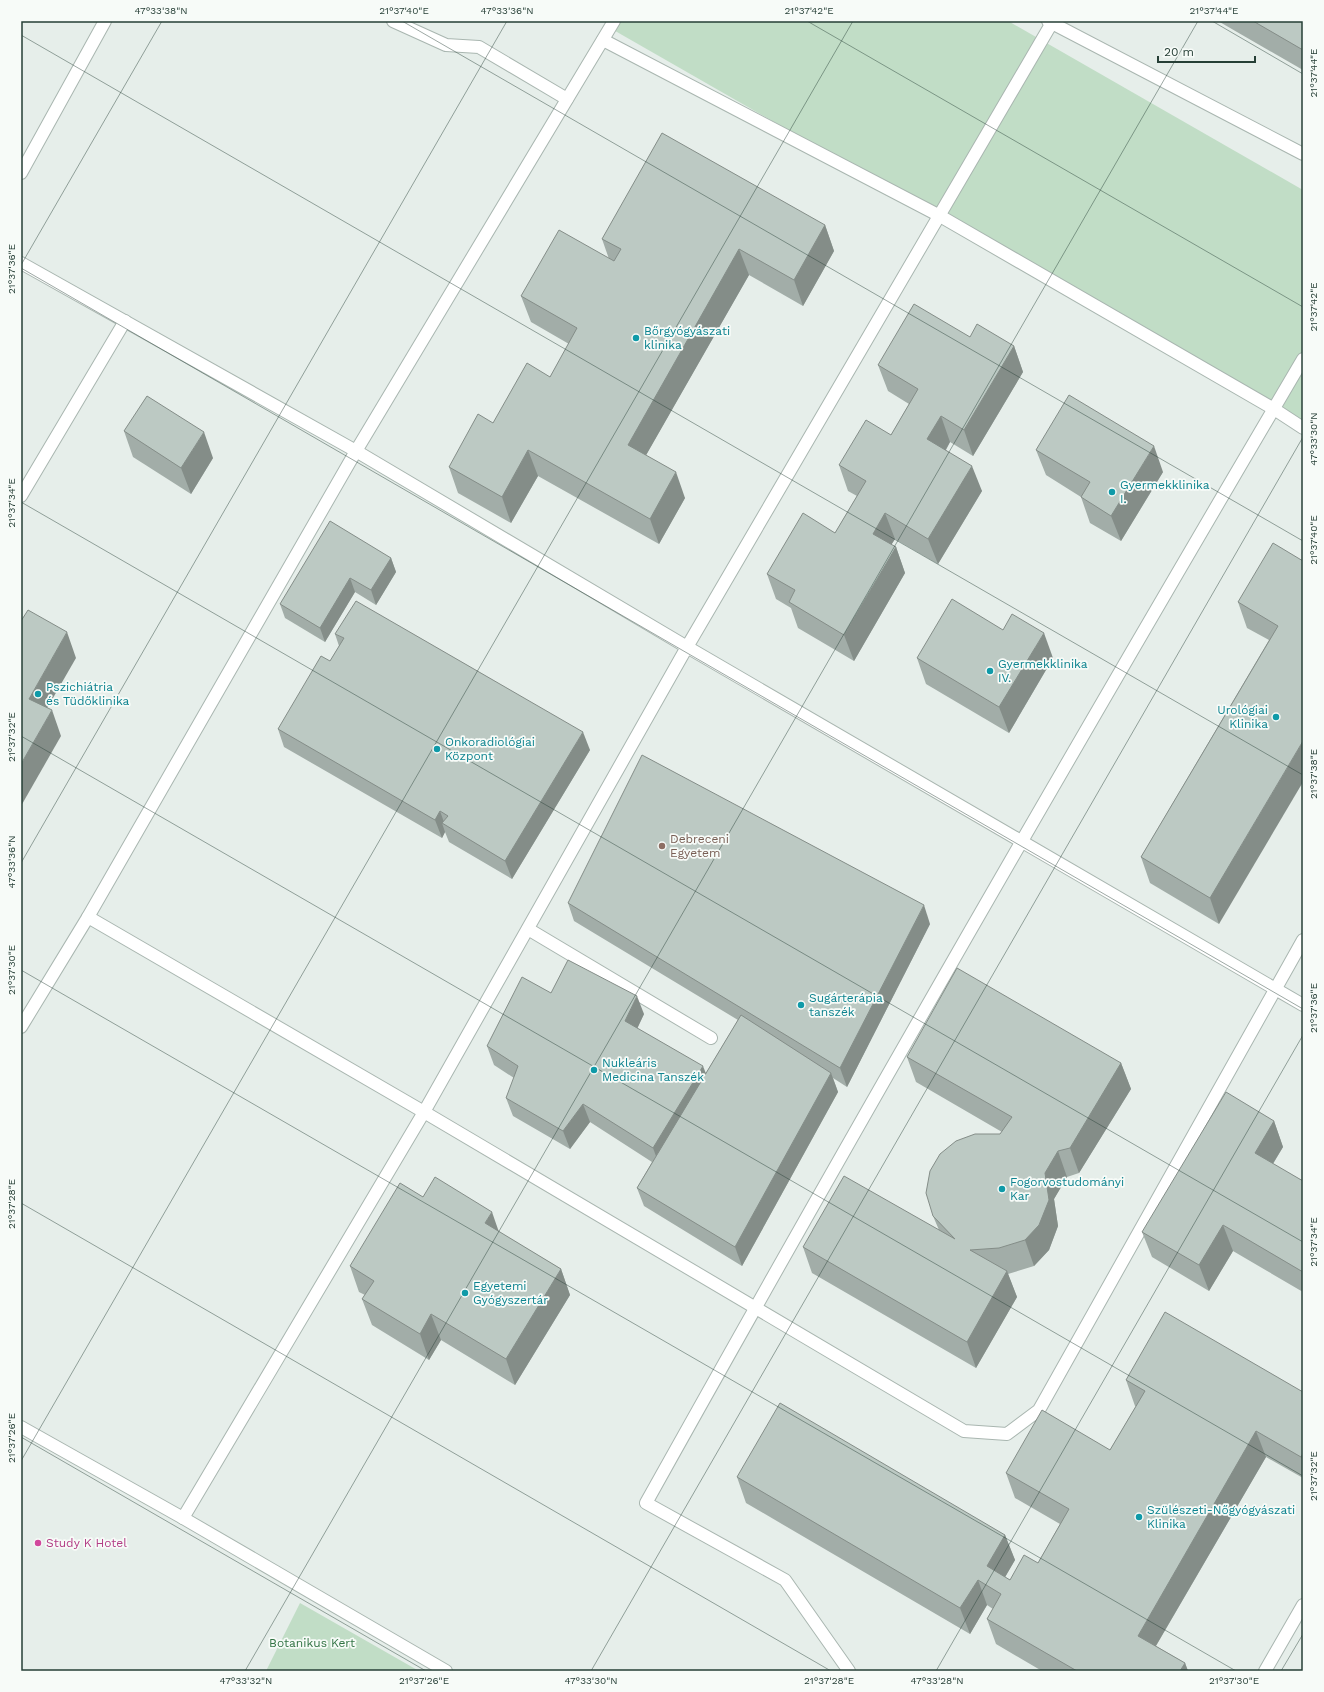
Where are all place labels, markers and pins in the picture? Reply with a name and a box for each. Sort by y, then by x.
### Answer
place label: Bőrgyógyászati klinika [644,324,730,352]
marker: Bőrgyógyászati klinika [631,333,641,343]
place label: Gyermekklinika I. [1120,478,1210,506]
marker: Gyermekklinika I. [1107,487,1117,497]
place label: Gyermekklinika IV. [998,657,1088,685]
marker: Gyermekklinika IV. [985,666,995,676]
place label: Pszichiátria és Tüdőklinika [46,680,130,708]
marker: Pszichiátria és Tüdőklinika [33,689,43,699]
place label: Urológiai Klinika [1217,703,1268,731]
marker: Urológiai Klinika [1271,712,1281,722]
place label: Onkoradiológiai Központ [445,735,535,763]
marker: Onkoradiológiai Központ [432,744,442,754]
place label: Debreceni Egyetem [670,832,729,860]
marker: Debreceni Egyetem [657,841,667,851]
place label: Sugárterápia tanszék [809,991,883,1019]
marker: Sugárterápia tanszék [796,1000,806,1010]
place label: Nukleáris Medicina Tanszék [602,1056,704,1084]
marker: Nukleáris Medicina Tanszék [589,1065,599,1075]
place label: Fogorvostudományi Kar [1010,1175,1124,1203]
marker: Fogorvostudományi Kar [997,1184,1007,1194]
place label: Egyetemi Gyógyszertár [473,1279,548,1307]
marker: Egyetemi Gyógyszertár [460,1288,470,1298]
place label: Szülészeti-Nőgyógyászati Klinika [1147,1503,1295,1531]
marker: Szülészeti-Nőgyógyászati Klinika [1134,1512,1144,1522]
place label: Study K Hotel [46,1536,127,1550]
marker: Study K Hotel [33,1538,43,1548]

